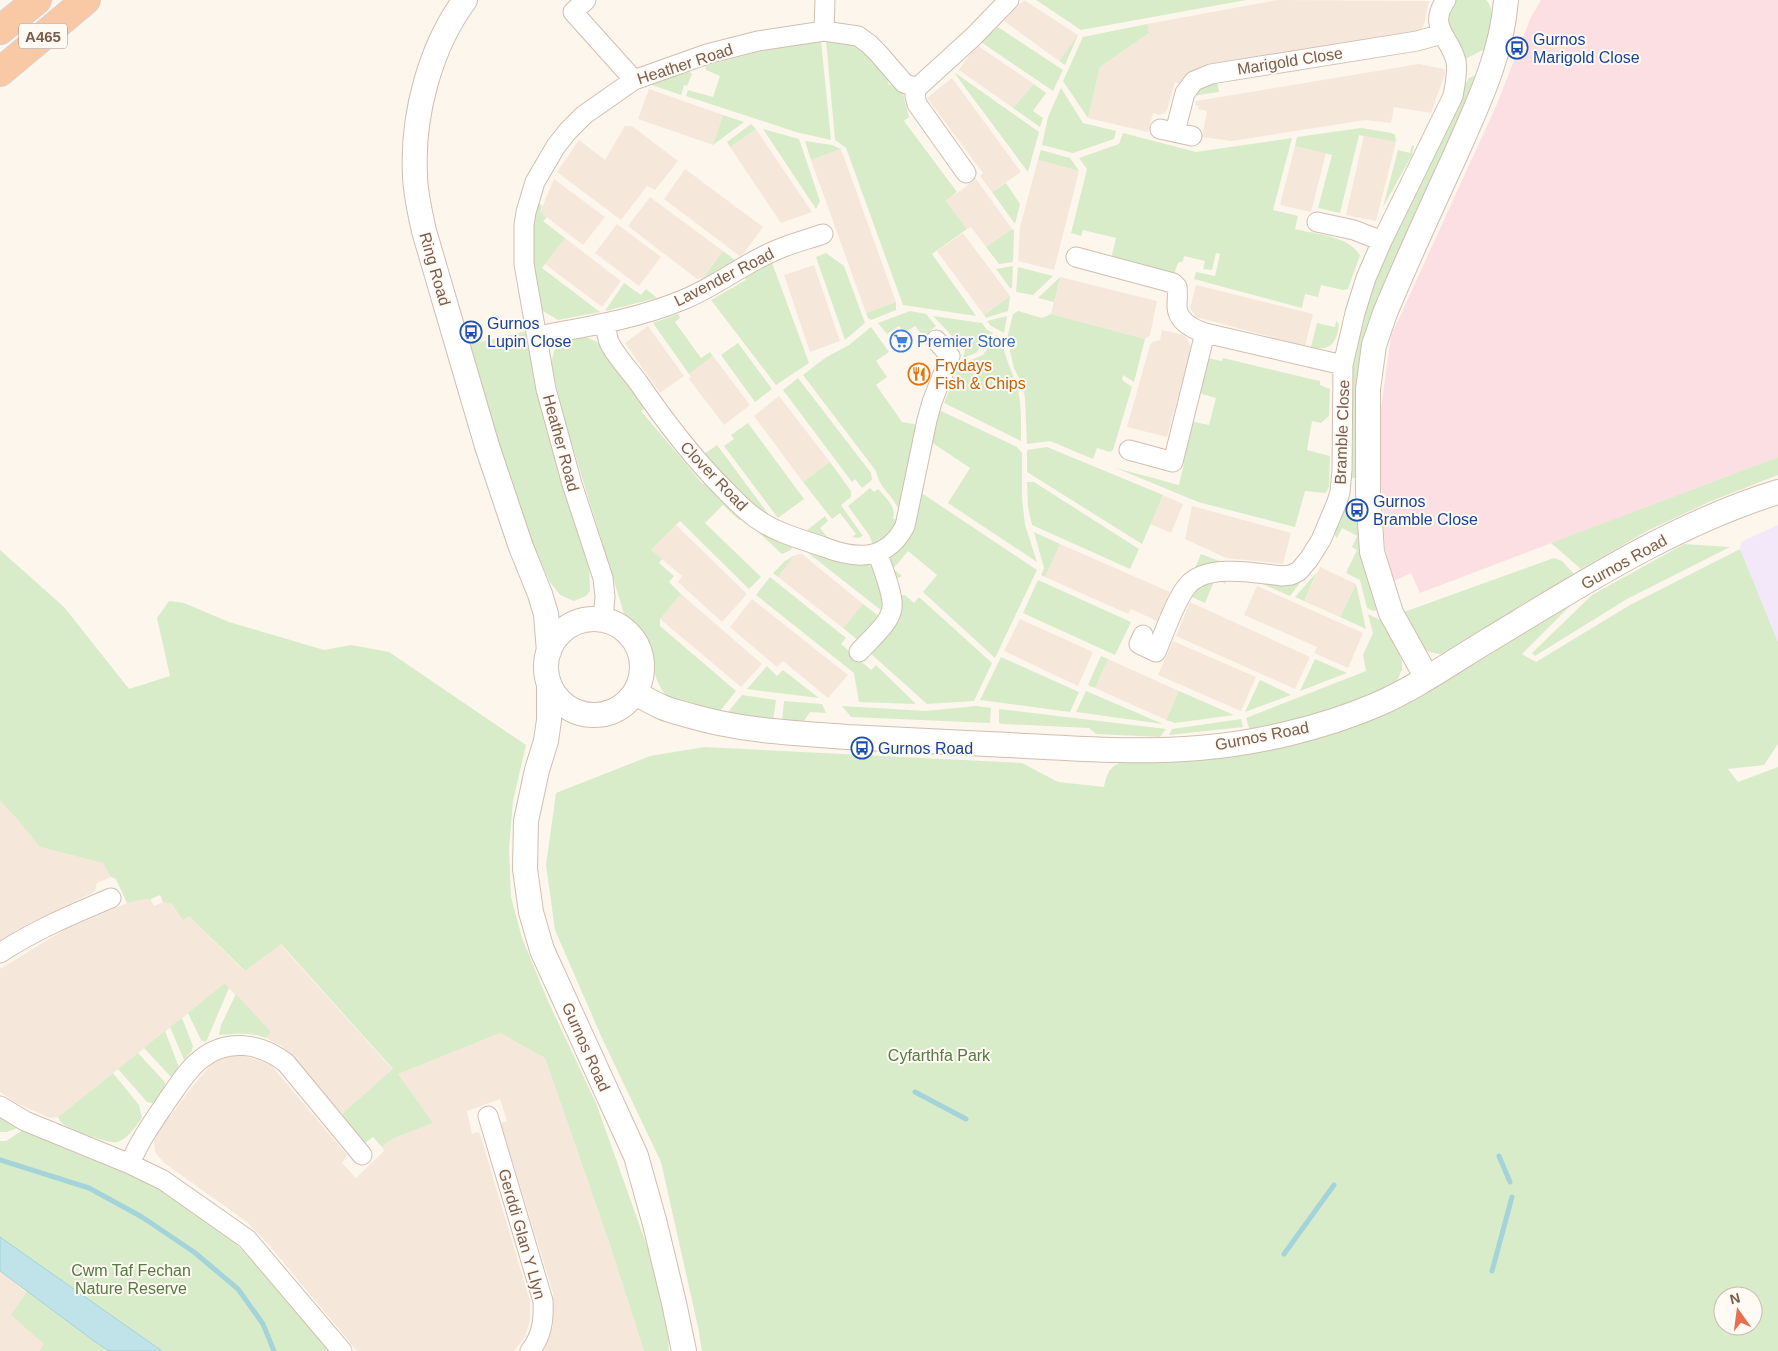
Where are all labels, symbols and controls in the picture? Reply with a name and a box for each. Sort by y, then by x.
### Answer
road number: A465 [19,24,67,48]
place label: Gurnos Marigold Close [1533,31,1640,66]
bus stop icon: Gurnos Marigold Close [1505,36,1529,60]
street label: Heather Road [635,41,735,87]
street label: Marigold Close [1236,44,1344,78]
street label: Ring Road [416,230,454,308]
street label: Lavender Road [671,245,777,309]
place label: Gurnos Lupin Close [487,315,572,350]
bus stop icon: Gurnos Lupin Close [459,320,483,344]
supermarket icon: Premier Store [889,329,913,353]
place label: Premier Store [917,333,1016,350]
place label: Frydays Fish & Chips [935,357,1026,392]
restaurant icon: Frydays Fish & Chips [907,362,931,386]
street label: Bramble Close [1332,379,1352,485]
street label: Heather Road [540,393,582,493]
street label: Clover Road [677,438,751,514]
place label: Gurnos Bramble Close [1373,493,1478,528]
bus stop icon: Gurnos Bramble Close [1345,498,1369,522]
street label: Gurnos Road [1578,531,1670,593]
street label: Gurnos Road [1214,719,1310,753]
bus stop icon: Gurnos Road [850,736,874,760]
place label: Gurnos Road [878,740,973,757]
street label: Gurnos Road [559,1000,613,1094]
park label: Cyfarthfa Park [888,1047,991,1064]
street label: Gerddi Glan Y Llyn [495,1167,549,1301]
park label: Cwm Taf Fechan Nature Reserve [71,1262,191,1297]
north arrow [1713,1286,1763,1336]
text: N [1728,1289,1742,1307]

